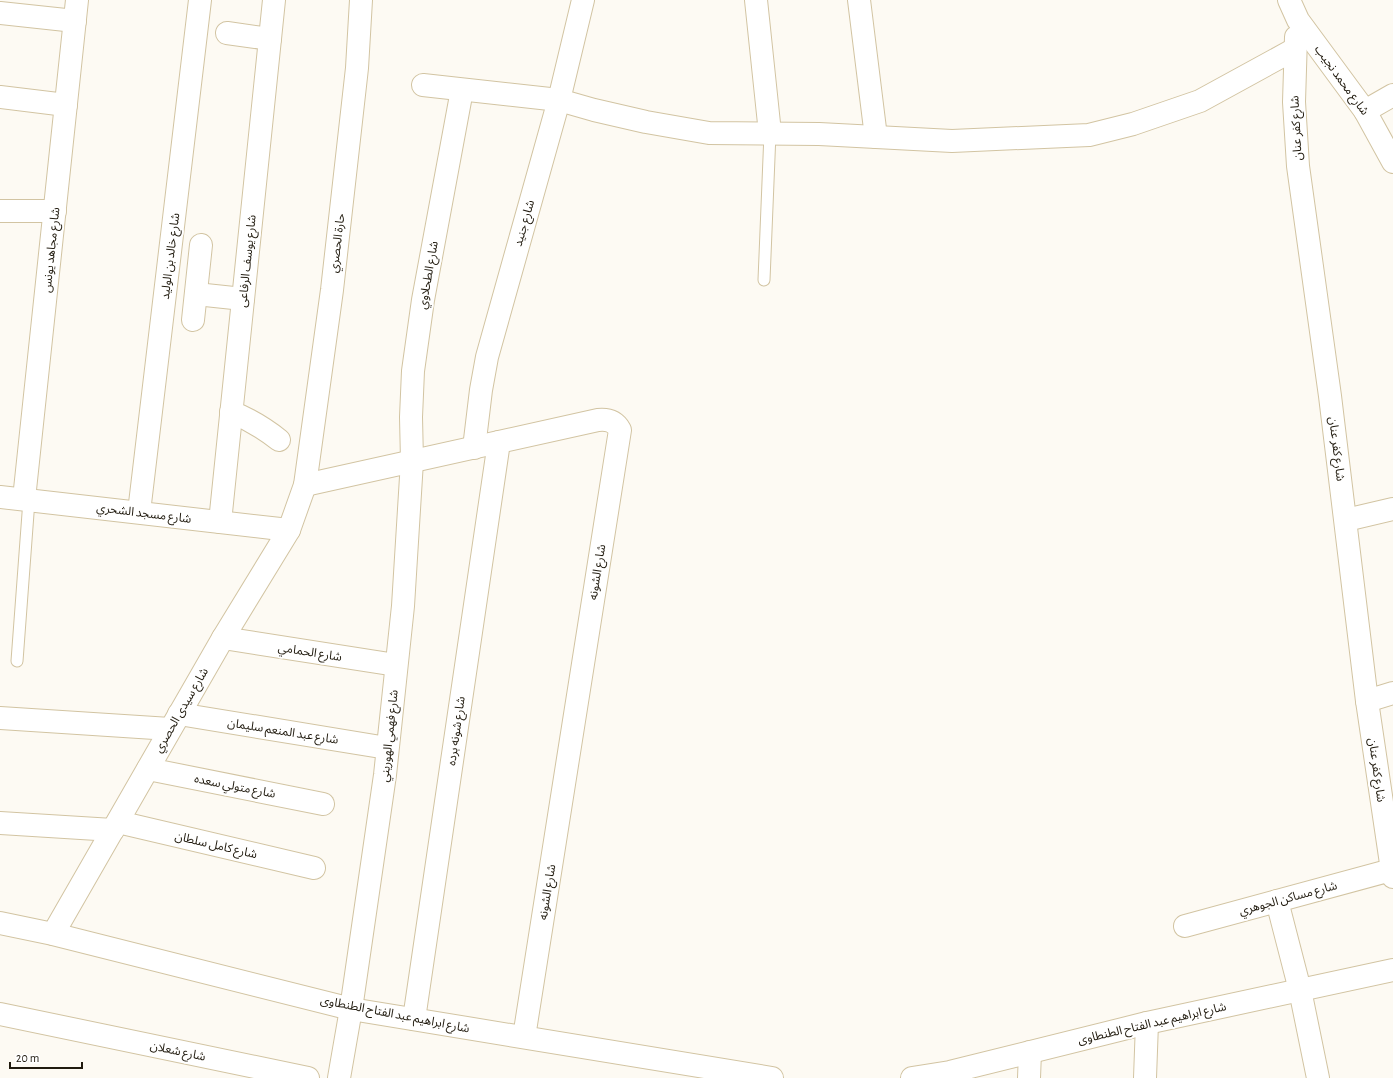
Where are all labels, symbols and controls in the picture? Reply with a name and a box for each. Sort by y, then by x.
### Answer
street label: شارع محمد نجيب [1310,43,1371,119]
street label: شارع كفر عنان [1288,95,1307,161]
street label: شارع جنيد [512,199,539,248]
street label: شارع مجاهد يونس [41,207,64,294]
street label: شارع خالد بن الوليد [159,212,184,300]
street label: حارة الحصري [327,212,350,274]
street label: شارع يوسف الرفاعى [236,214,261,308]
street label: شارع الطحلاوي [416,240,444,311]
street label: شارع كفر عنان [1324,416,1347,482]
street label: شارع مسجد الشحري [95,501,192,529]
street label: شارع الشونه [587,543,610,601]
street label: شارع الحمامي [277,641,343,667]
street label: شارع سيدى الحصري [152,666,213,756]
street label: شارع فهمي الهوريني [378,689,404,783]
street label: شارع شونه برده [445,696,470,767]
street label: شارع عبد المنعم سليمان [226,716,339,749]
street label: شارع كفر عنان [1364,737,1387,803]
street label: شارع متولي سعده [193,772,277,803]
street label: شارع كامل سلطان [173,830,258,863]
street label: شارع الشونه [537,863,560,921]
street label: شارع مساكن الجوهري [1238,879,1339,921]
street label: شارع ابراهيم عبد الفتاح الطنطاوى [319,994,471,1037]
street label: شارع ابراهيم عبد الفتاح الطنطاوى [1077,1000,1228,1049]
street label: شارع شعلان [149,1039,207,1066]
scale bar [10,1044,82,1070]
text: 20 m [16,1052,39,1064]

